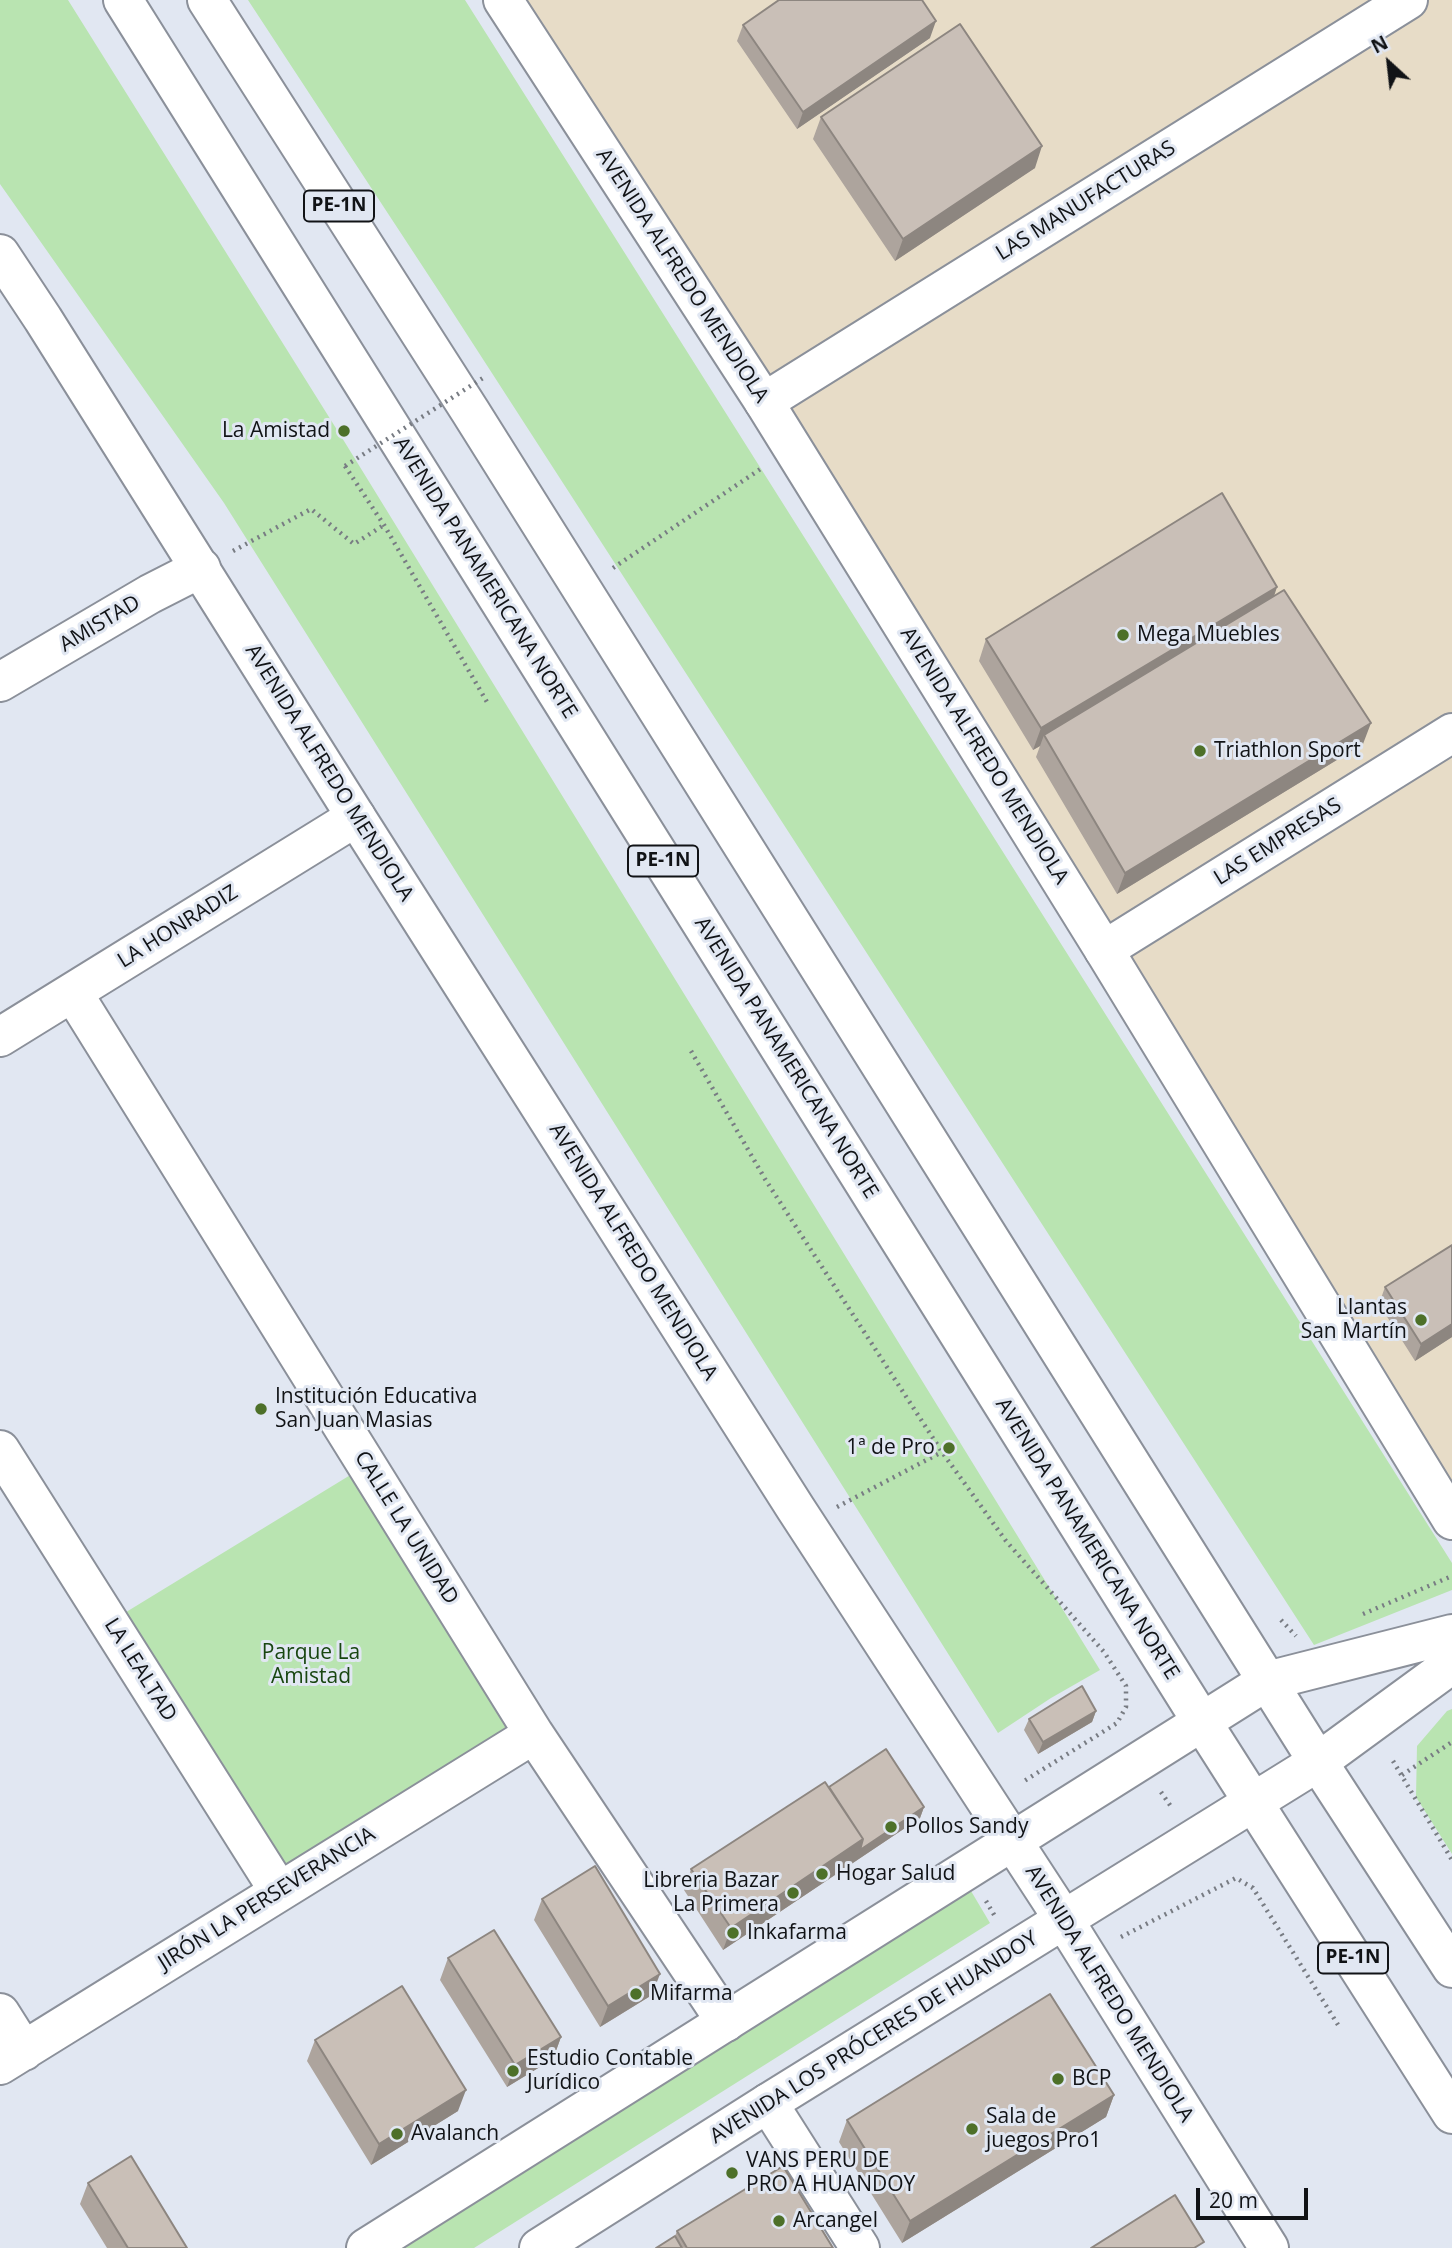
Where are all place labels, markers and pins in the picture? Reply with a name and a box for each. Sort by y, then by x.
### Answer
place label: La Amistad [222,418,330,444]
marker: La Amistad [336,423,352,439]
place label: Mega Muebles [1137,622,1280,648]
marker: Mega Muebles [1115,627,1131,643]
place label: Triathlon Sport [1214,738,1361,764]
marker: Triathlon Sport [1192,743,1208,759]
place label: Llantas San Martín [1301,1295,1407,1345]
marker: Llantas San Martín [1413,1312,1429,1328]
place label: Institución Educativa San Juan Masias [275,1384,477,1434]
marker: Institución Educativa San Juan Masias [253,1401,269,1417]
place label: 1ª de Pro [846,1435,935,1461]
marker: 1ª de Pro [941,1440,957,1456]
place label: Pollos Sandy [905,1814,1028,1840]
marker: Pollos Sandy [883,1819,899,1835]
place label: Hogar Salud [836,1861,955,1887]
marker: Hogar Salud [814,1866,830,1882]
place label: Libreria Bazar La Primera [643,1868,779,1918]
marker: Libreria Bazar La Primera [785,1885,801,1901]
place label: Inkafarma [747,1920,847,1946]
marker: Inkafarma [725,1925,741,1941]
place label: Mifarma [650,1981,733,2007]
marker: Mifarma [628,1986,644,2002]
place label: Estudio Contable Jurídico [527,2046,693,2096]
marker: Estudio Contable Jurídico [505,2063,521,2079]
place label: BCP [1072,2066,1111,2092]
marker: BCP [1050,2071,1066,2087]
place label: Sala de juegos Pro1 [986,2104,1101,2154]
place label: Avalanch [411,2121,499,2147]
marker: Sala de juegos Pro1 [964,2121,980,2137]
marker: Avalanch [389,2126,405,2142]
place label: VANS PERU DE PRO A HUANDOY [746,2148,915,2198]
marker: VANS PERU DE PRO A HUANDOY [724,2165,740,2181]
place label: Arcangel [793,2208,878,2234]
marker: Arcangel [771,2213,787,2229]

